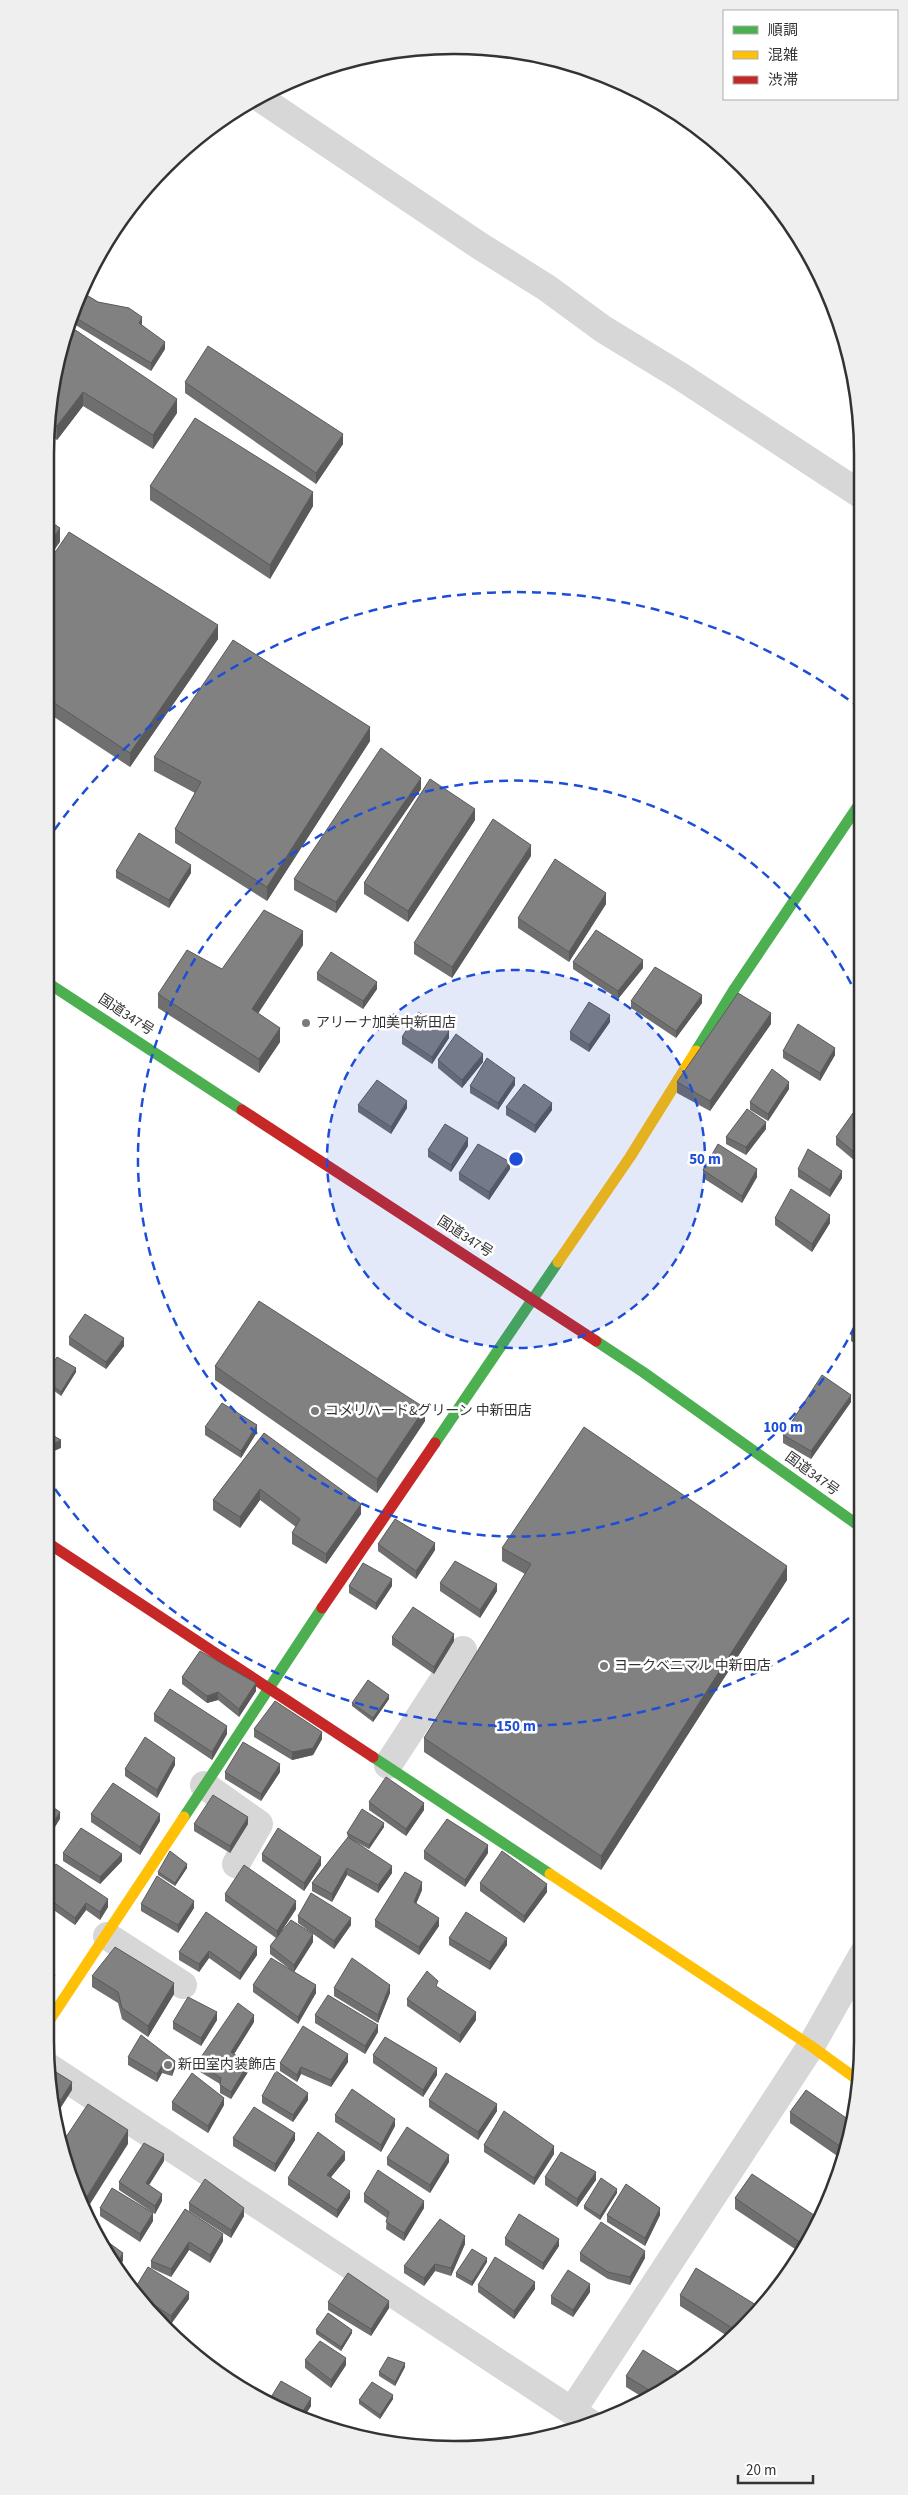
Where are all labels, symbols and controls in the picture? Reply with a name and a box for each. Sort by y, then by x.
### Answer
legend [723,10,898,100]
text: 順調 [768,20,798,41]
text: 混雑 [768,45,798,66]
text: 渋滞 [768,70,798,91]
street label: 国道347号 [94,989,158,1041]
place label: アリーナ加美中新田店 [316,1013,456,1033]
marker: アリーナ加美中新田店 [300,1017,312,1029]
text: 50 m [689,1149,721,1170]
centre of rings [507,1150,525,1168]
street label: 国道347号 [433,1211,497,1263]
place label: コメリハード&グリーン 中新田店 [325,1401,532,1421]
marker: コメリハード&グリーン 中新田店 [309,1405,321,1417]
text: 100 m [763,1417,803,1438]
street label: 国道347号 [781,1447,843,1501]
place label: ヨークベニマル 中新田店 [614,1656,771,1676]
marker: ヨークベニマル 中新田店 [598,1660,610,1672]
text: 150 m [496,1716,536,1737]
place label: 新田室内装飾店 [178,2055,276,2075]
marker: 新田室内装飾店 [162,2059,174,2071]
scale bar [738,2452,813,2484]
text: 20 m [746,2460,776,2481]

